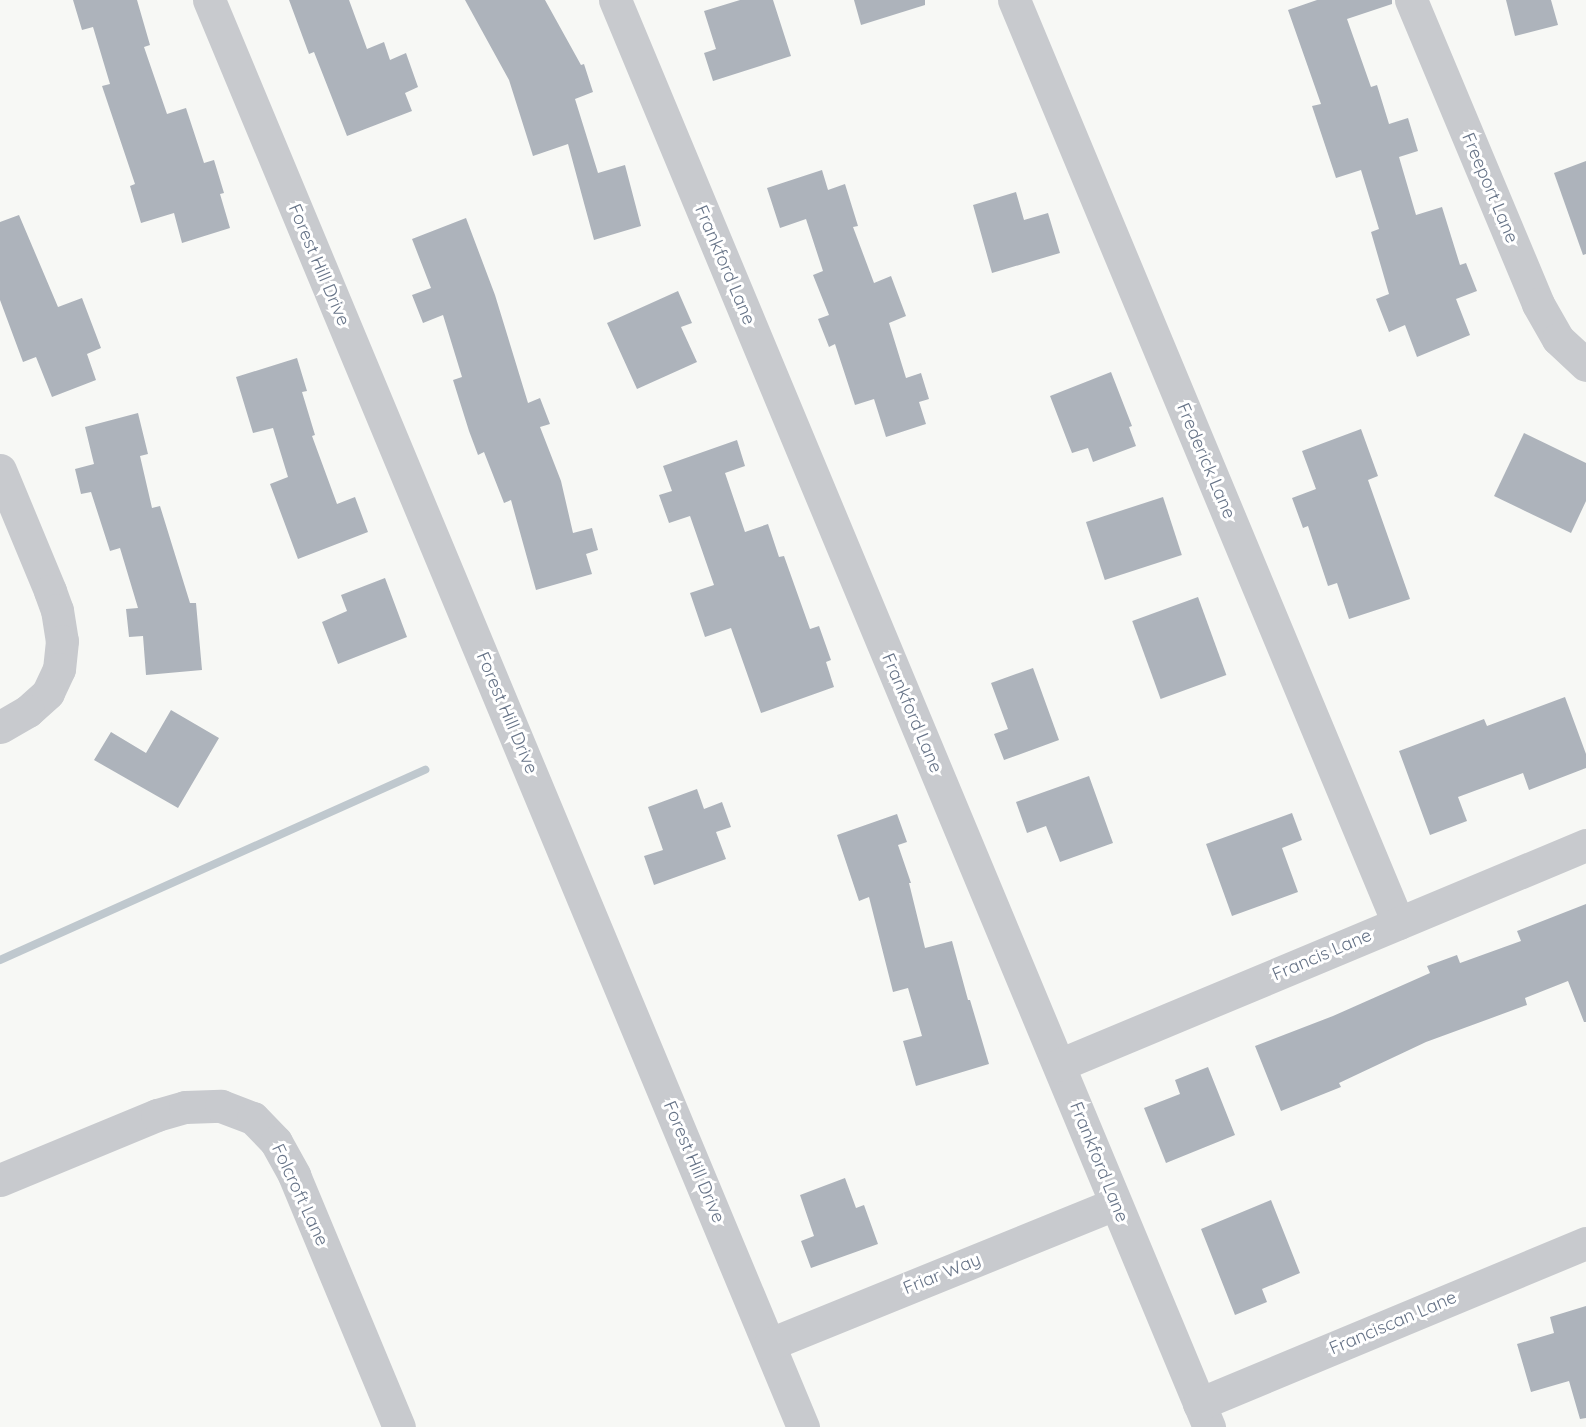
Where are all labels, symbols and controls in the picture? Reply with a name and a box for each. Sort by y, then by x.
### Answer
street label: Freeport Lane [1457,130,1523,246]
street label: Forest Hill Drive [284,201,354,329]
street label: Frankford Lane [690,202,760,328]
street label: Frederick Lane [1172,400,1240,522]
street label: Forest Hill Drive [472,649,542,777]
street label: Frankford Lane [877,650,947,776]
street label: Francis Lane [1269,924,1375,986]
street label: Forest Hill Drive [659,1098,729,1226]
street label: Frankford Lane [1065,1099,1133,1225]
street label: Folcroft Lane [267,1141,333,1249]
street label: Friar Way [900,1249,984,1299]
street label: Franciscan Lane [1326,1286,1460,1360]

